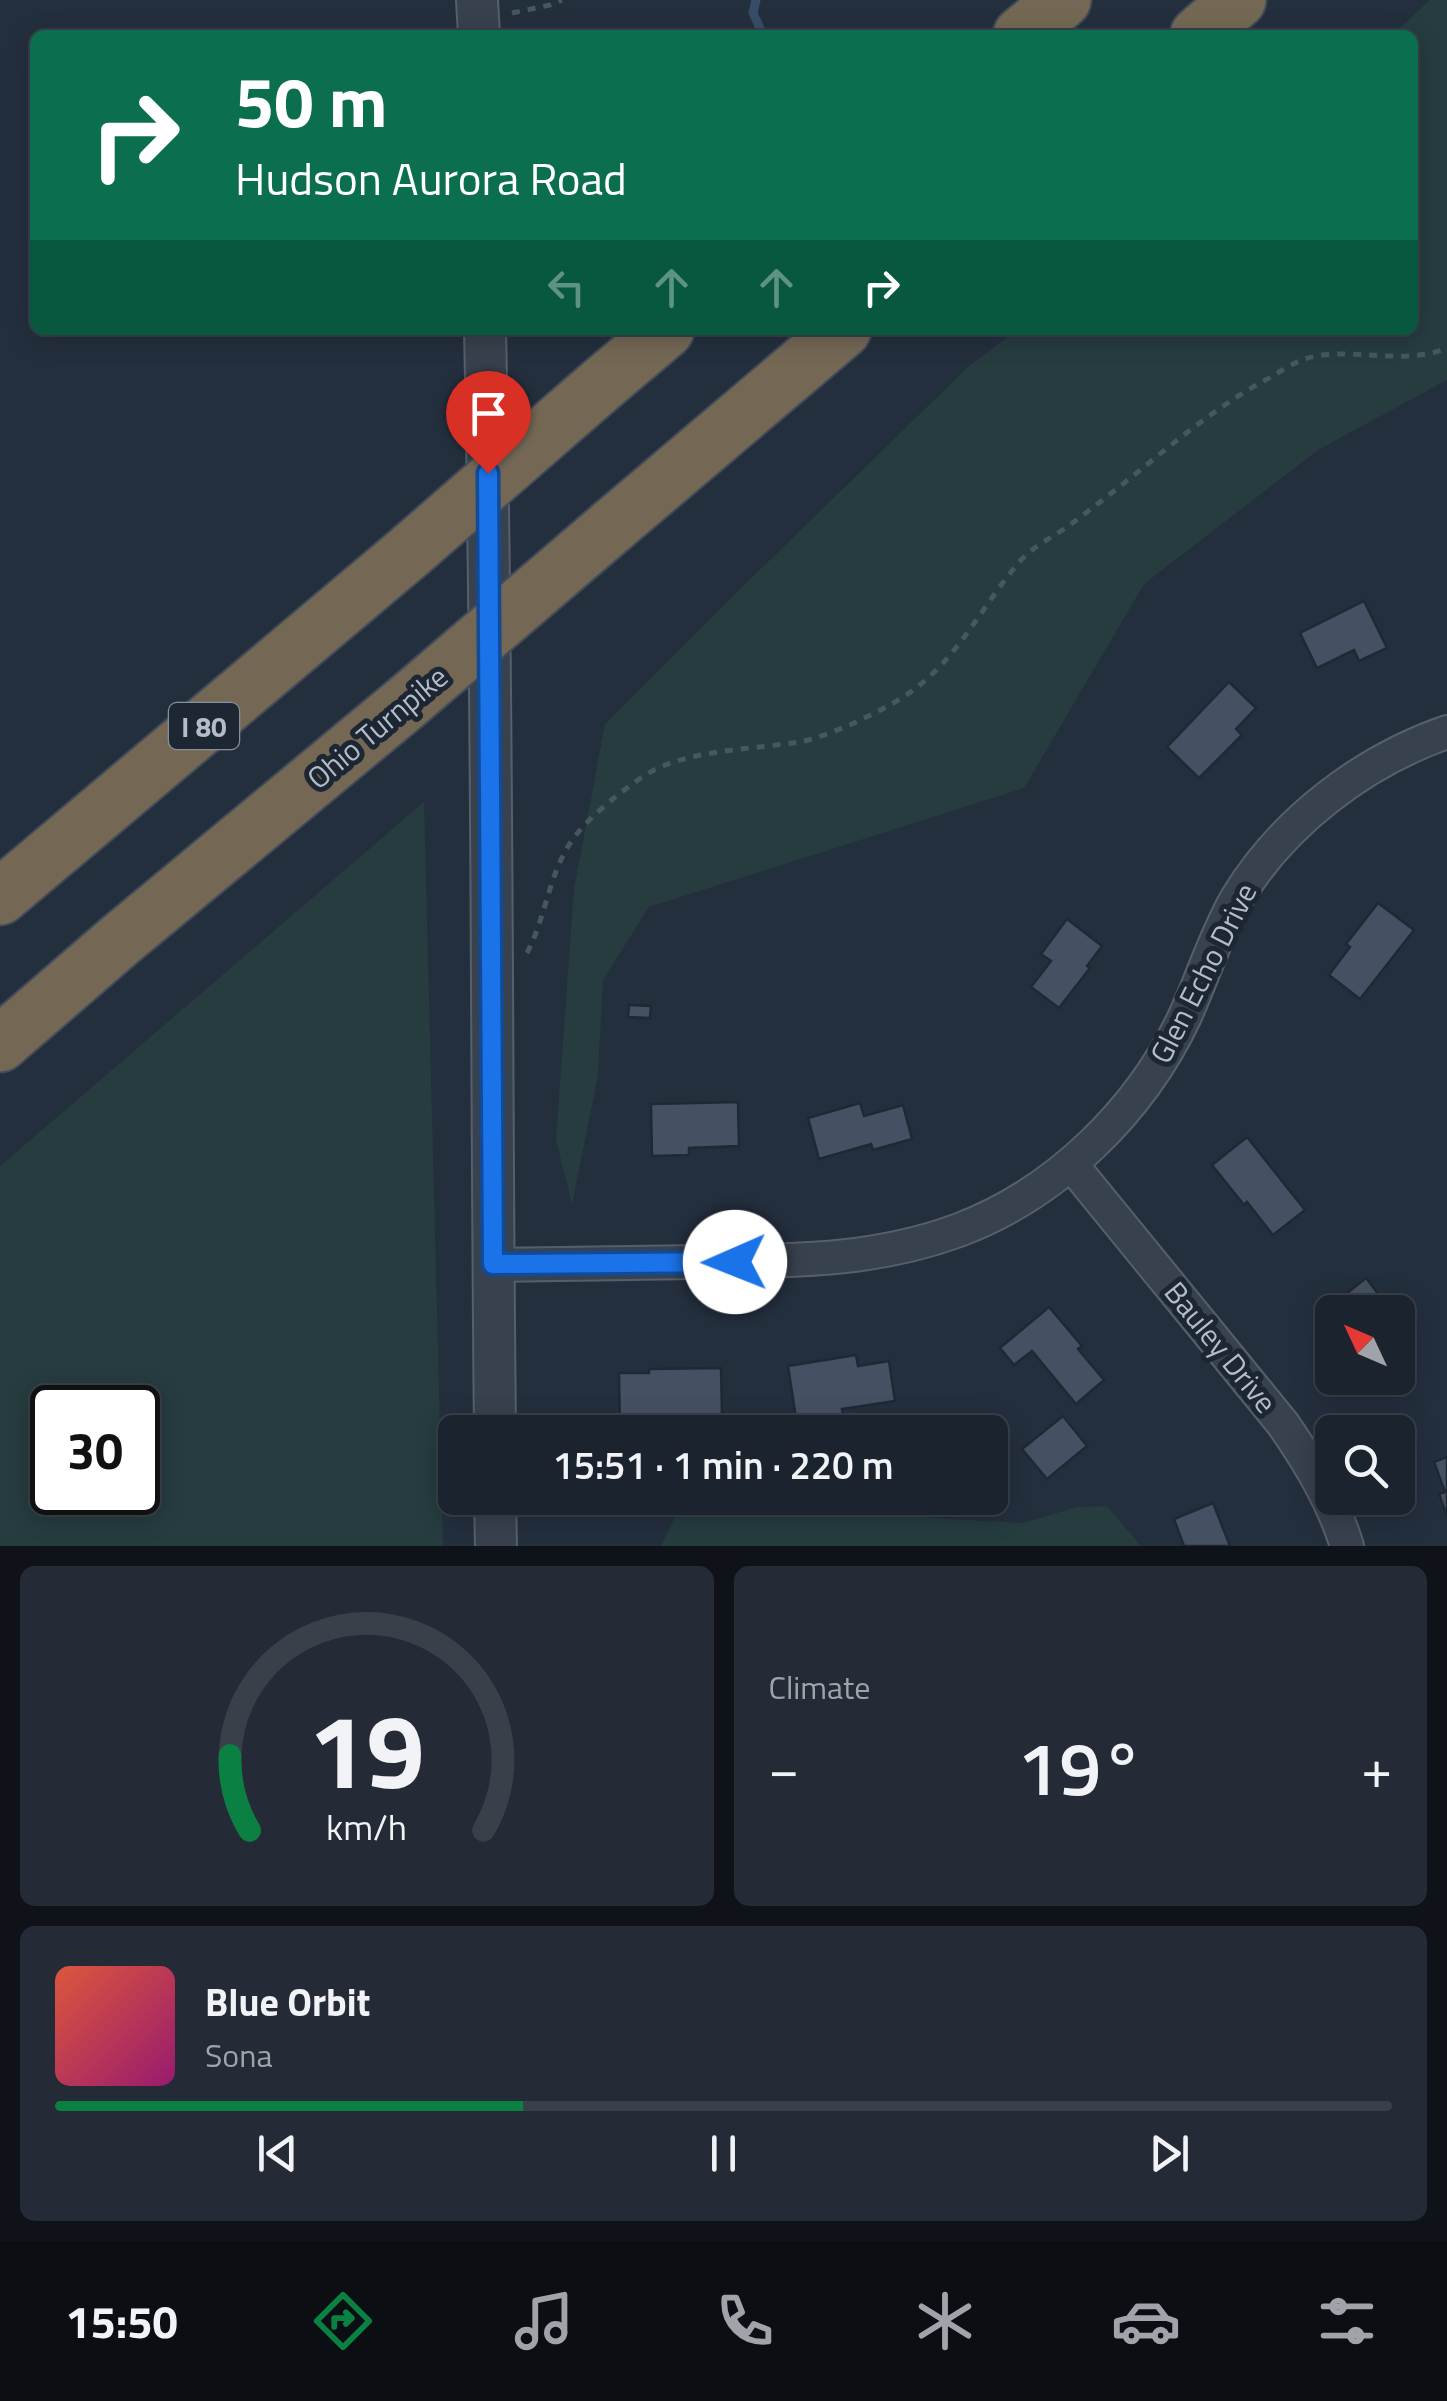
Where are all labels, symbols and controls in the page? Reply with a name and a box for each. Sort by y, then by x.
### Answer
text: 50 m [235,48,388,154]
icon: right [70,70,200,200]
text: Hudson Aurora Road [235,144,627,212]
icon: left [539,260,594,315]
icon: ahead [644,260,699,315]
icon: ahead [749,260,804,315]
icon: right [854,260,909,315]
pin [446,371,531,474]
icon: arrive [461,386,516,441]
street label: Ohio Turnpike [296,654,458,800]
road number: I 80 [169,703,239,749]
street label: Glen Echo Drive [1138,875,1268,1071]
position arrow [683,1210,787,1314]
street label: Bauley Drive [1153,1271,1289,1423]
north arrow [1315,1295,1415,1395]
map controls [1315,1295,1415,1515]
speed limit sign: 30 [30,1385,160,1515]
button: search [1315,1415,1415,1515]
text: 15:51 · 1 min · 220 m [552,1436,894,1494]
text: Climate [769,1663,870,1711]
text: 19 [309,1670,425,1828]
text: 19° [1017,1710,1143,1824]
text: − [769,1726,799,1809]
text: + [1361,1726,1392,1809]
text: km/h [326,1799,407,1854]
text: Blue Orbit [205,1973,370,2031]
text: Sona [205,2031,272,2079]
icon: previous [250,2126,305,2181]
icon: pause [696,2126,751,2181]
icon: next [1142,2126,1197,2181]
icon: directions [308,2286,378,2356]
icon: music [509,2286,579,2356]
icon: phone [710,2286,780,2356]
icon: climate [910,2286,980,2356]
icon: car [1111,2286,1181,2356]
icon: filters [1312,2286,1382,2356]
text: 15:50 [65,2287,178,2355]

